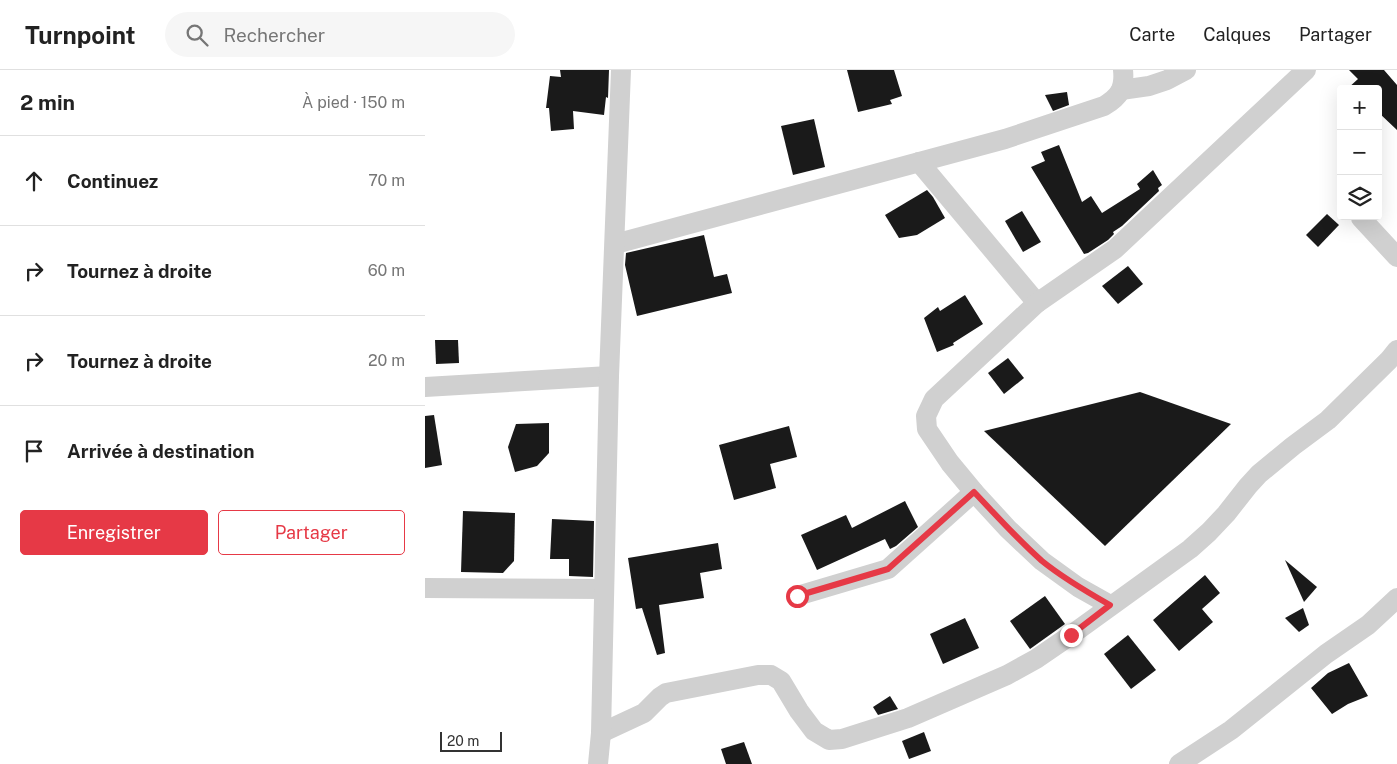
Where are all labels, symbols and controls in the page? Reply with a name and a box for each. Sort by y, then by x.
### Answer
search box [165,12,515,57]
text: Turnpoint [25,21,135,49]
icon: search [183,21,211,49]
text: Rechercher [223,24,325,46]
text: Carte [1129,24,1175,45]
text: Calques [1203,24,1271,45]
text: Partager [1299,24,1372,45]
map controls [1337,85,1382,220]
button: + [1337,85,1382,130]
text: 2 min [20,90,75,115]
text: À pied · 150 m [302,93,405,112]
button: − [1337,130,1382,175]
icon: ahead [20,167,48,195]
text: Continuez [67,170,158,192]
text: 70 m [368,171,405,190]
button: layers [1337,175,1382,220]
icon: right [20,257,48,285]
text: Tournez à droite [67,260,212,282]
text: 60 m [368,261,405,280]
icon: right [20,347,48,375]
text: Tournez à droite [67,350,212,372]
text: 20 m [368,351,405,370]
icon: arrive [20,437,48,465]
text: Arrivée à destination [67,440,255,462]
button: Enregistrer [20,510,208,555]
button: Partager [218,510,405,555]
route start [786,585,809,608]
route end [1060,624,1083,647]
scale bar [440,729,503,752]
text: 20 m [447,733,479,749]

